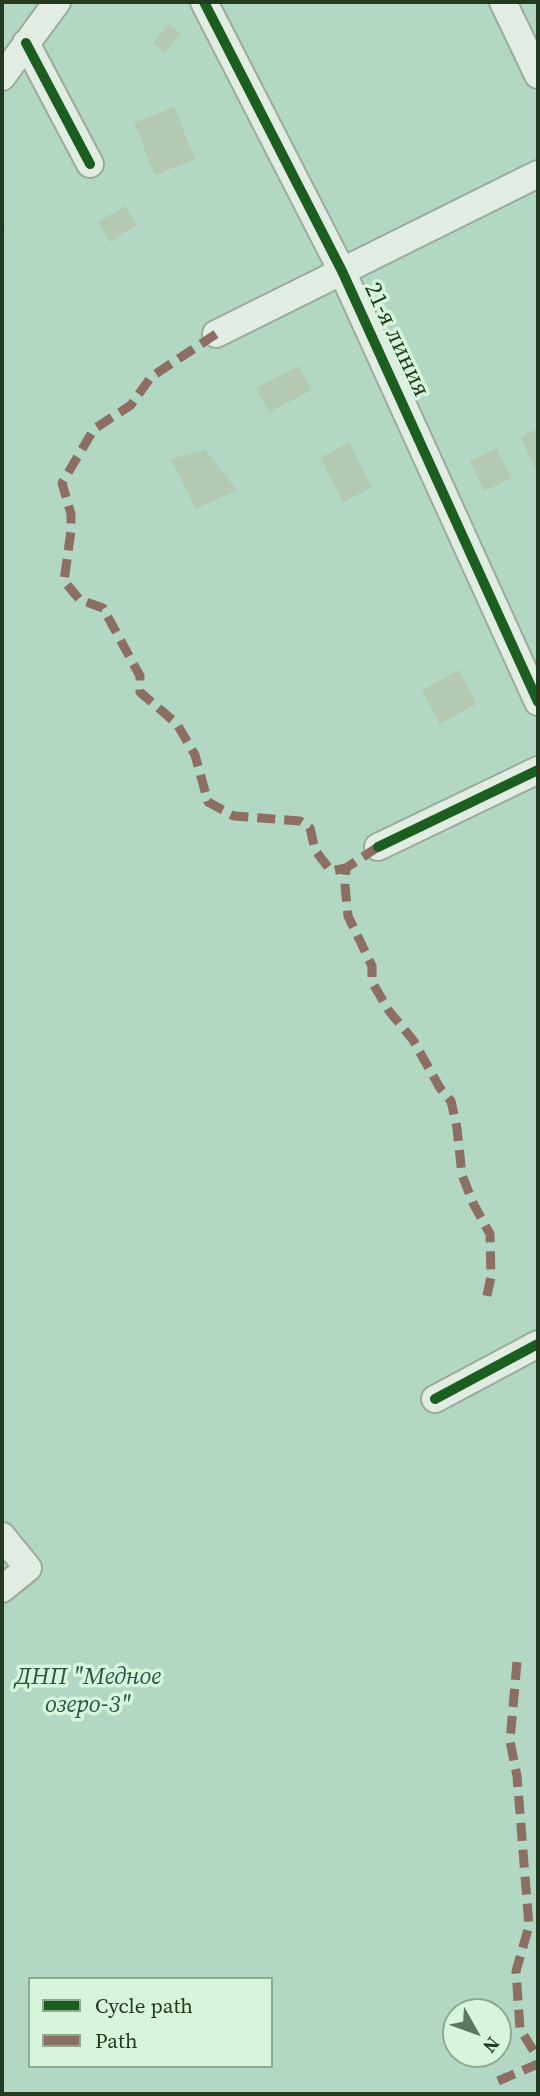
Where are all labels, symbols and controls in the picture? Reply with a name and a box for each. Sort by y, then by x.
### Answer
street label: 21-я линия [357,278,435,402]
park label: ДНП "Медное озеро-3" [15,1664,161,1720]
legend [28,1977,273,2068]
text: Cycle path [95,1991,193,2020]
north arrow [442,1998,512,2068]
text: Path [95,2026,138,2055]
text: N [477,2032,506,2059]

